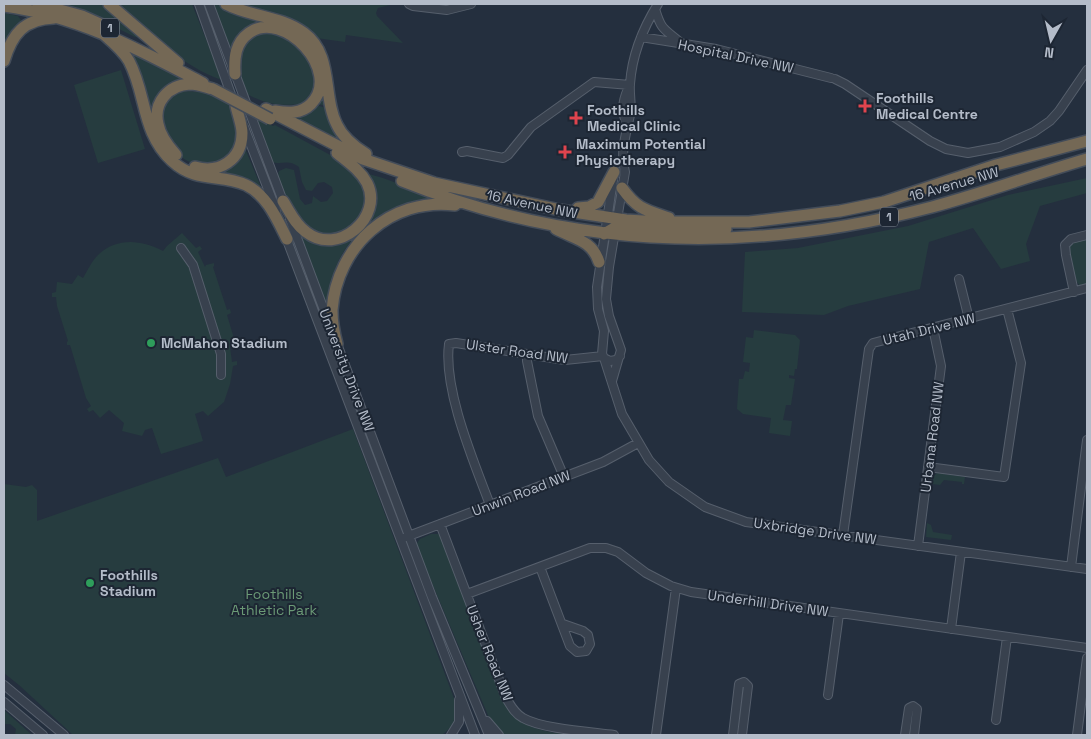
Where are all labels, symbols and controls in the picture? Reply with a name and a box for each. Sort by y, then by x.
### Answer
north arrow [1026,15,1076,65]
road number: 1 [101,18,119,38]
street label: Hospital Drive NW [677,35,795,77]
text: N [1043,43,1055,62]
place label: Foothills Medical Centre [876,89,978,123]
marker: Foothills Medical Centre [858,99,872,113]
place label: Foothills Medical Clinic [587,101,681,135]
marker: Foothills Medical Clinic [569,111,583,125]
place label: Maximum Potential Physiotherapy [576,135,706,169]
marker: Maximum Potential Physiotherapy [558,145,572,159]
street label: 16 Avenue NW [907,163,1001,205]
street label: 16 Avenue NW [485,186,579,222]
road number: 1 [880,208,898,226]
street label: University Drive NW [315,306,379,434]
street label: Utah Drive NW [881,309,977,349]
place label: McMahon Stadium [161,334,287,352]
street label: Ulster Road NW [465,335,569,367]
marker: McMahon Stadium [145,337,157,349]
street label: Urbana Road NW [916,381,948,493]
street label: Unwin Road NW [469,466,573,520]
street label: Uxbridge Drive NW [752,513,878,549]
place label: Foothills Stadium [100,566,158,600]
marker: Foothills Stadium [84,577,96,589]
park label: Foothills Athletic Park [231,585,317,619]
street label: Underhill Drive NW [707,586,829,620]
street label: Usher Road NW [463,602,517,704]

